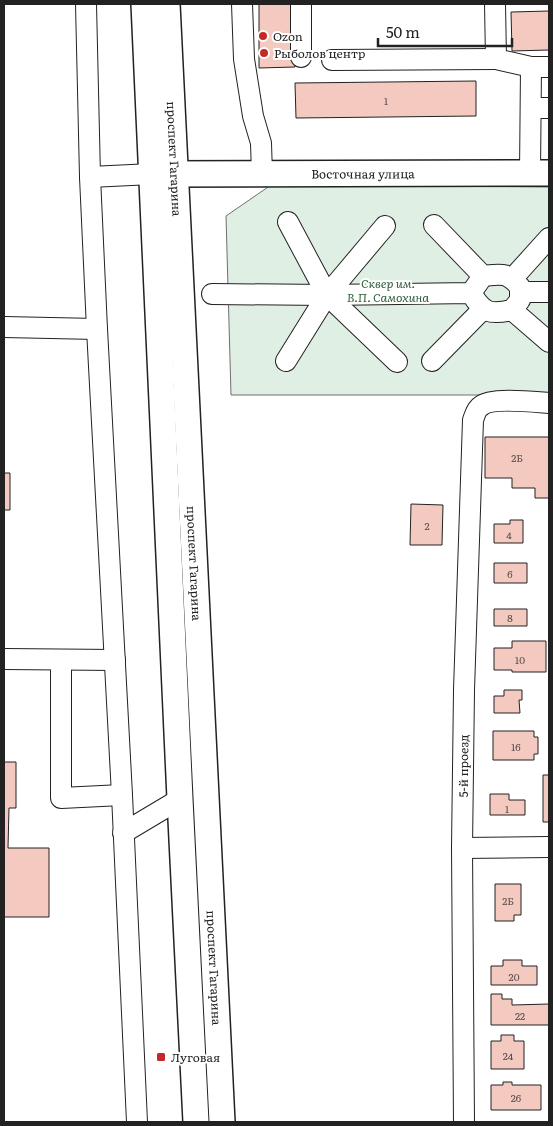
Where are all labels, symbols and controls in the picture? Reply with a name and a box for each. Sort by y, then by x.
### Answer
scale bar [378,15,512,47]
text: 50 m [386,20,420,43]
place label: Ozon [273,27,303,45]
marker: Ozon [257,30,269,42]
place label: Рыболов центр [274,44,365,62]
marker: Рыболов центр [258,47,270,59]
house number: 1 [384,93,388,108]
street label: проспект Гагарина [163,101,186,217]
street label: Восточная улица [311,164,415,183]
park label: Сквер им. В.П. Самохина [347,274,429,306]
house number: 2Б [511,450,523,465]
street label: проспект Гагарина [183,505,206,622]
house number: 2 [424,518,430,533]
house number: 4 [506,527,512,542]
house number: 6 [507,566,513,581]
house number: 8 [507,610,513,625]
house number: 10 [515,652,525,667]
street label: 5-й проезд [454,734,472,798]
house number: 16 [511,739,521,754]
house number: 1 [505,801,509,816]
house number: 2Б [502,893,514,908]
street label: проспект Гагарина [203,910,226,1026]
house number: 20 [509,969,520,984]
house number: 22 [515,1008,525,1023]
place label: Луговая [171,1048,220,1066]
house number: 24 [503,1048,514,1063]
marker: Луговая [155,1051,167,1063]
house number: 26 [511,1090,522,1105]

